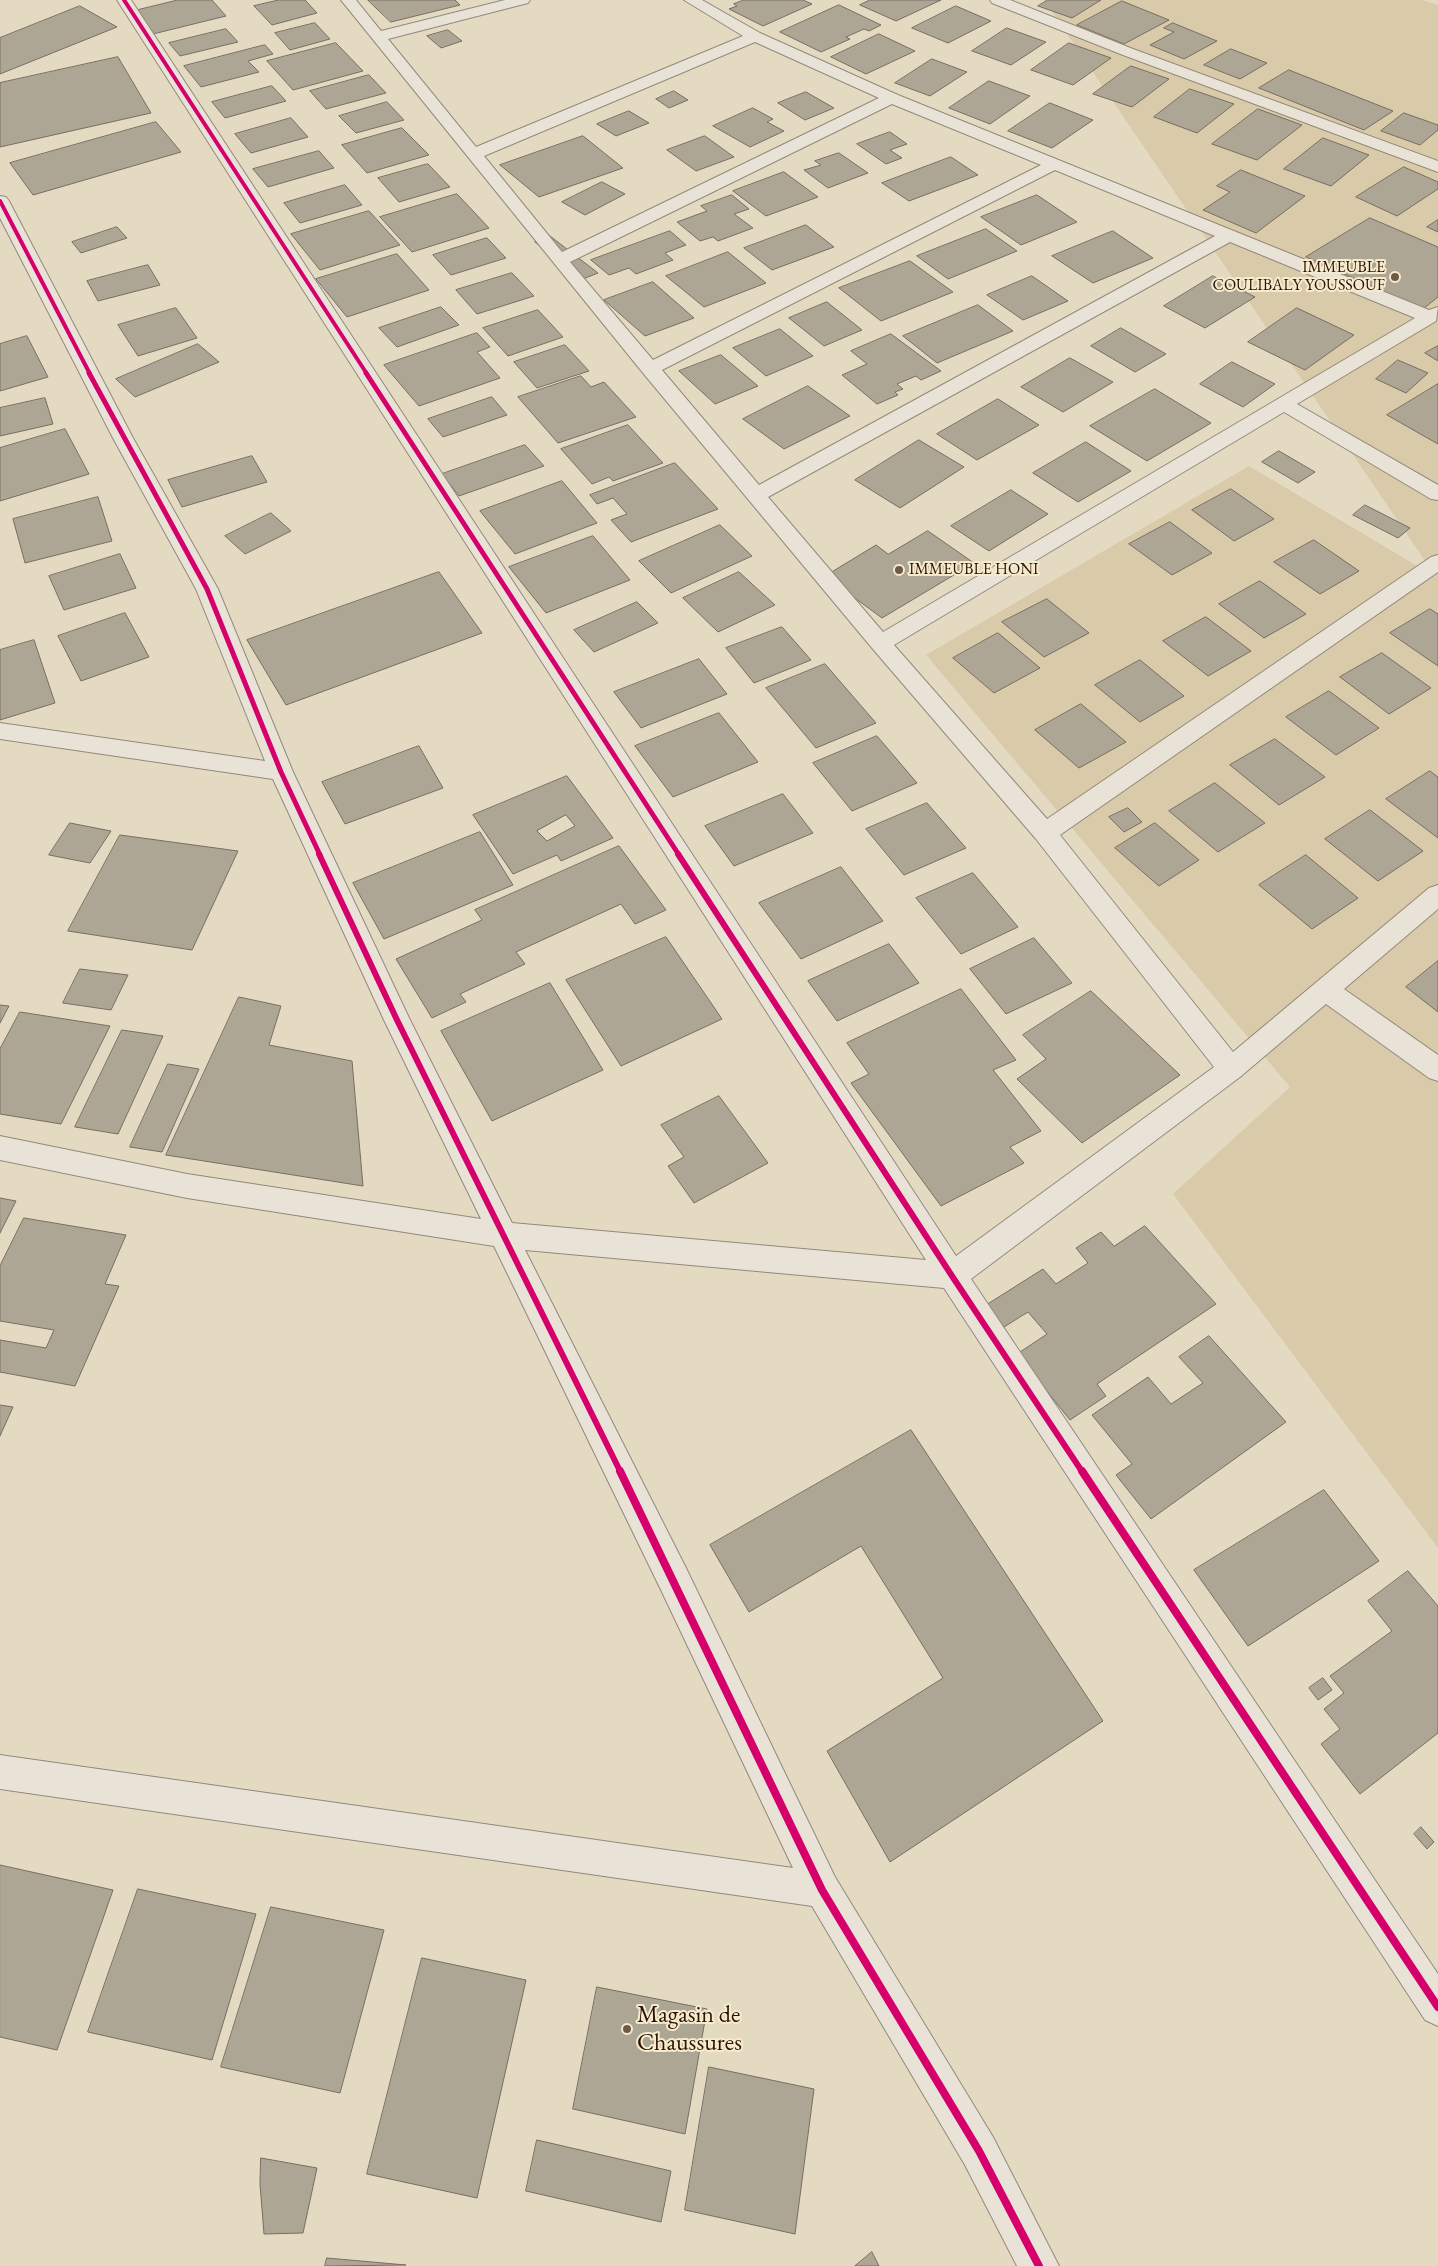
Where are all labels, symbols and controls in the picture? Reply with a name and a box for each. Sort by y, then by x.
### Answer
place label: IMMEUBLE COULIBALY YOUSSOUF [1213,258,1385,296]
marker: IMMEUBLE COULIBALY YOUSSOUF [1389,271,1401,283]
place label: IMMEUBLE HONI [909,560,1038,580]
marker: IMMEUBLE HONI [893,564,905,576]
place label: Magasin de Chaussures [637,2001,742,2057]
marker: Magasin de Chaussures [621,2023,633,2035]

